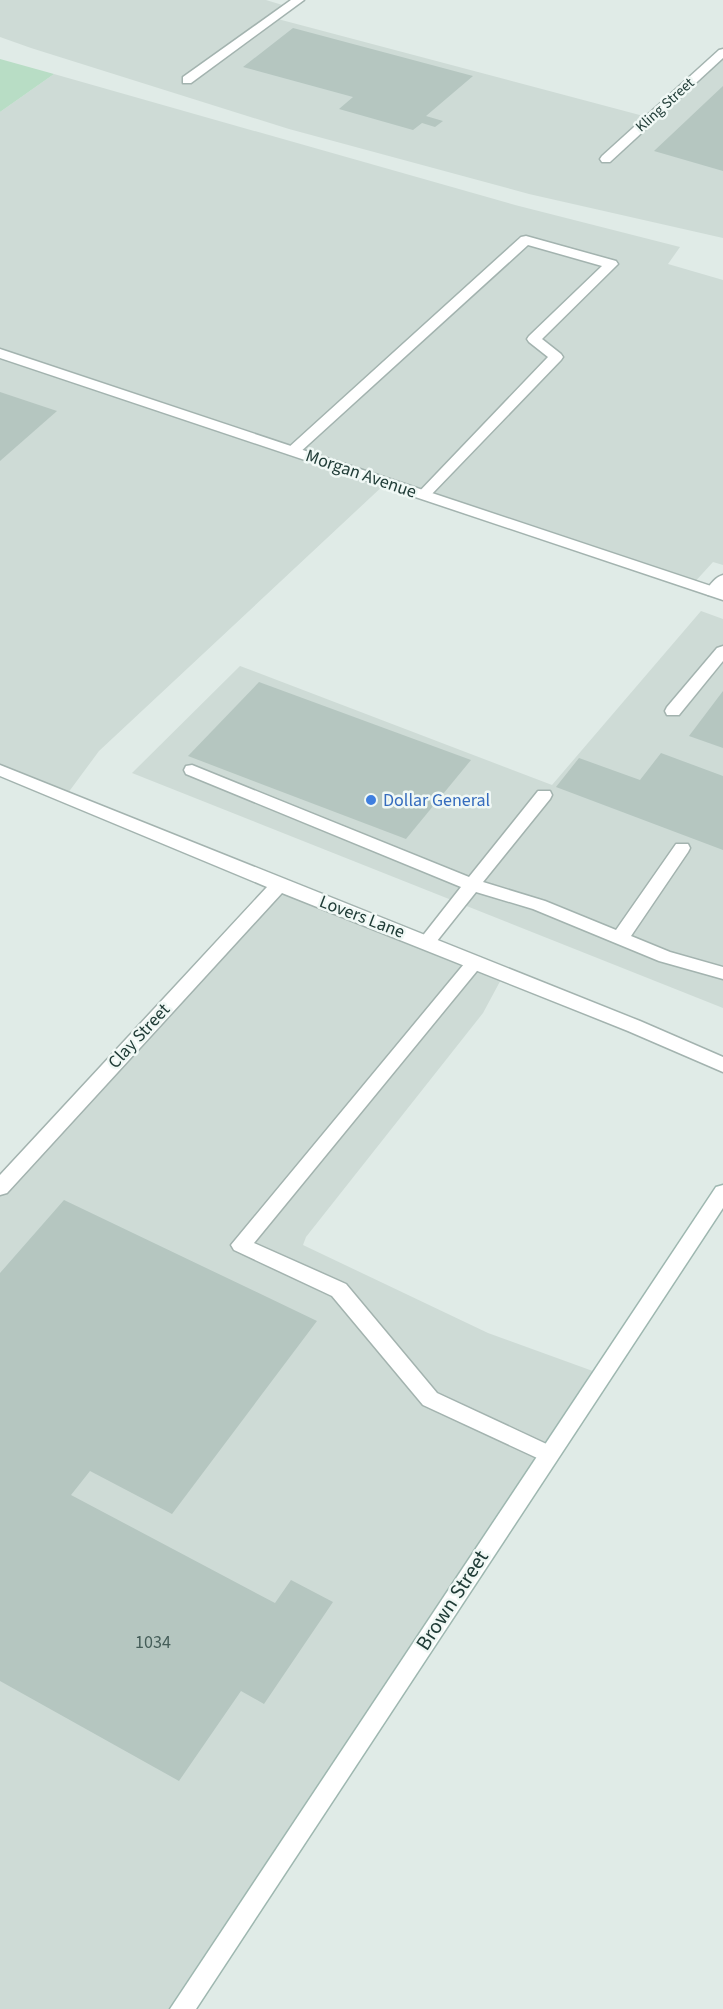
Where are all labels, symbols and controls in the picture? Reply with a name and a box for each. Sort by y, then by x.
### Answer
street label: Kling Street [631,73,699,137]
street label: Morgan Avenue [302,443,420,505]
place label: Dollar General [383,788,490,813]
marker: Dollar General [364,793,378,807]
street label: Lovers Lane [316,889,408,945]
street label: Clay Street [102,998,176,1074]
street label: Brown Street [408,1544,496,1656]
house number: 1034 [135,1630,171,1655]

